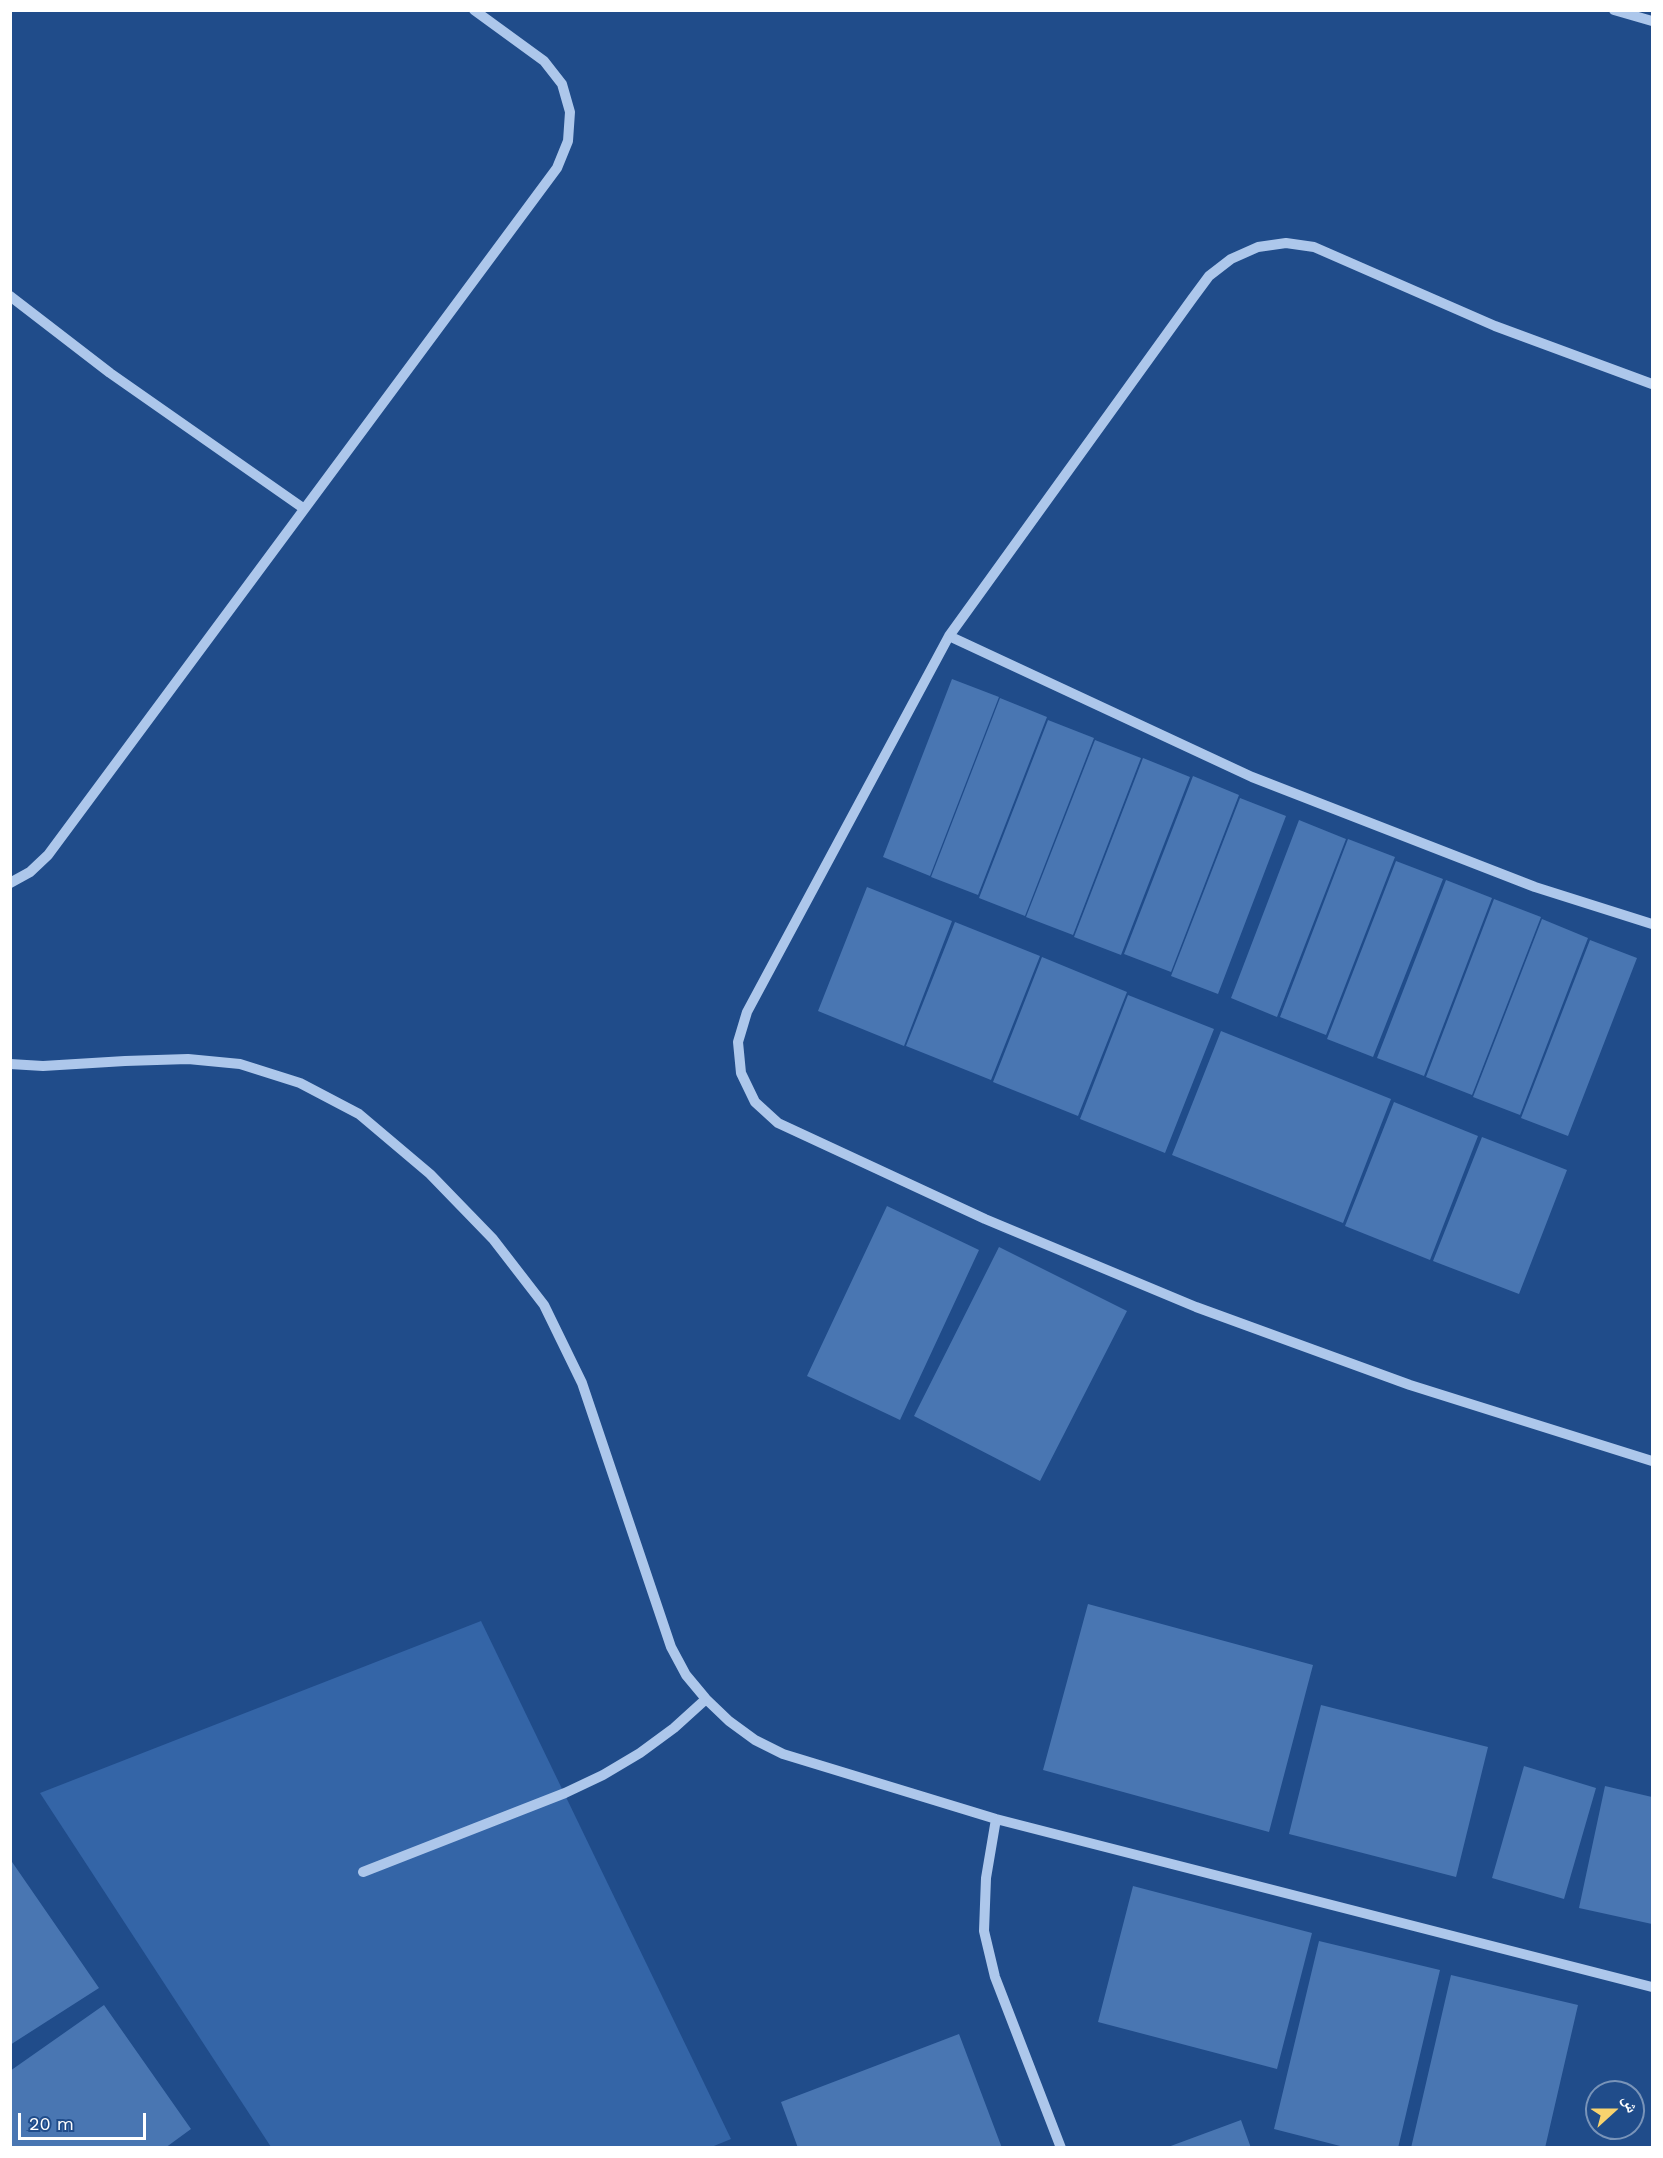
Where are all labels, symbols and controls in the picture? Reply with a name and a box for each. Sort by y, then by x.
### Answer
north arrow [1585,2080,1645,2140]
text: ش [1618,2093,1642,2115]
scale bar [21,2101,148,2139]
text: 20 m [29,2113,74,2134]

